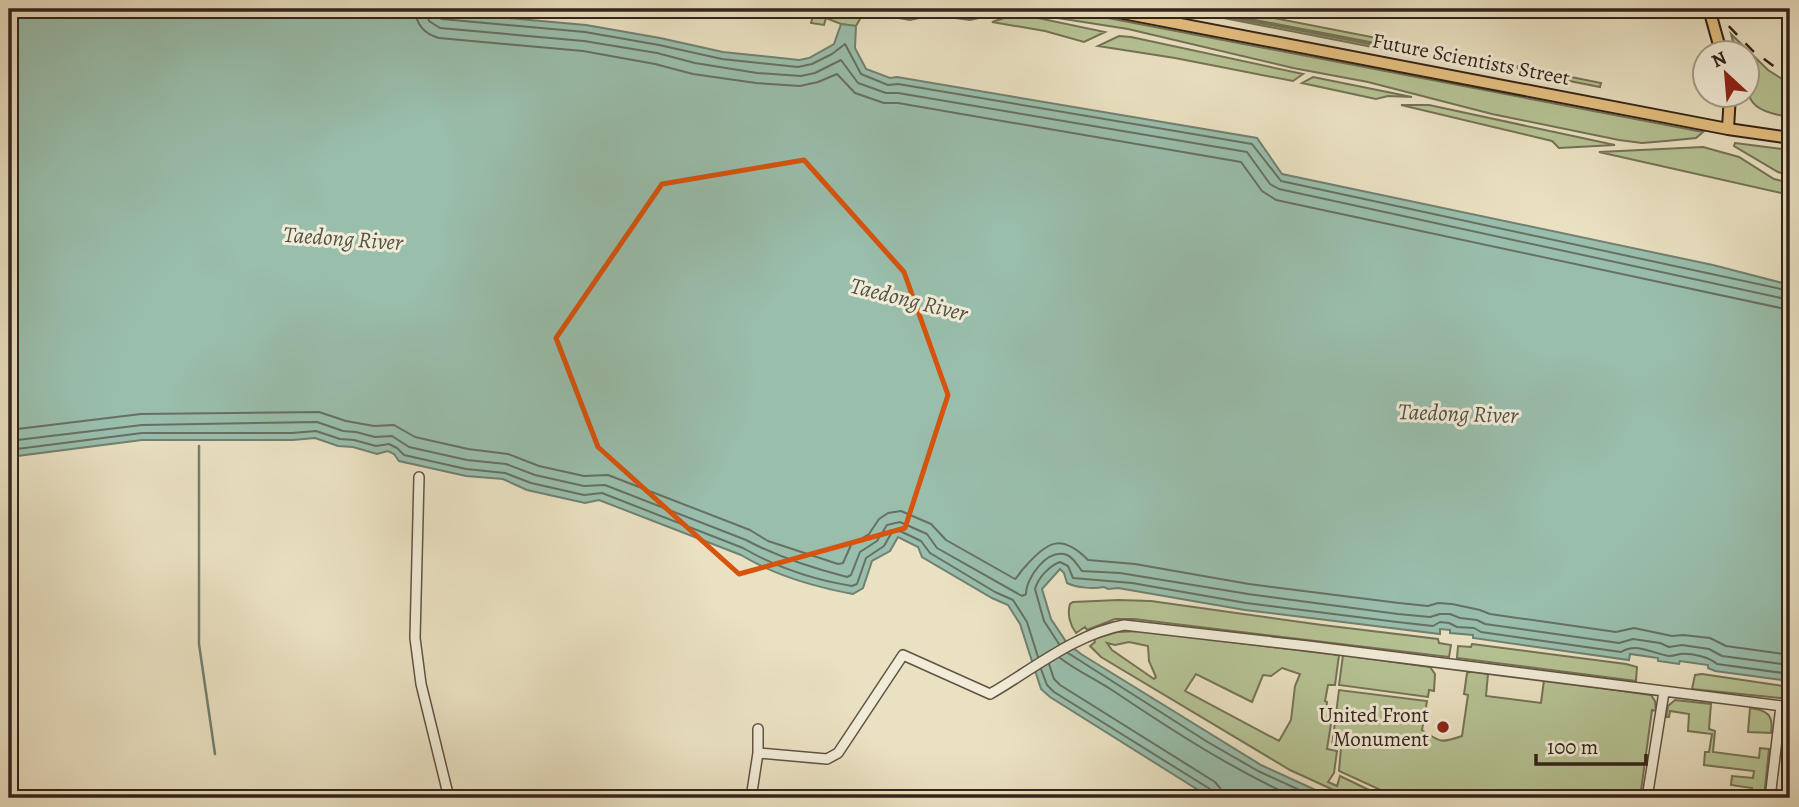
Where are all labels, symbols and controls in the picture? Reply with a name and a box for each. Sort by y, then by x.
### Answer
street label: Future Scientists Street [1370,26,1572,92]
north arrow [1690,38,1760,108]
text: N [1707,45,1731,74]
water label: Taedong River [282,219,405,258]
water label: Taedong River [847,270,972,329]
water label: Taedong River [1398,396,1519,431]
place label: United Front Monument [1319,701,1429,753]
marker: United Front Monument [1435,719,1451,735]
scale bar [1536,723,1647,767]
text: 100 m [1547,733,1598,761]

